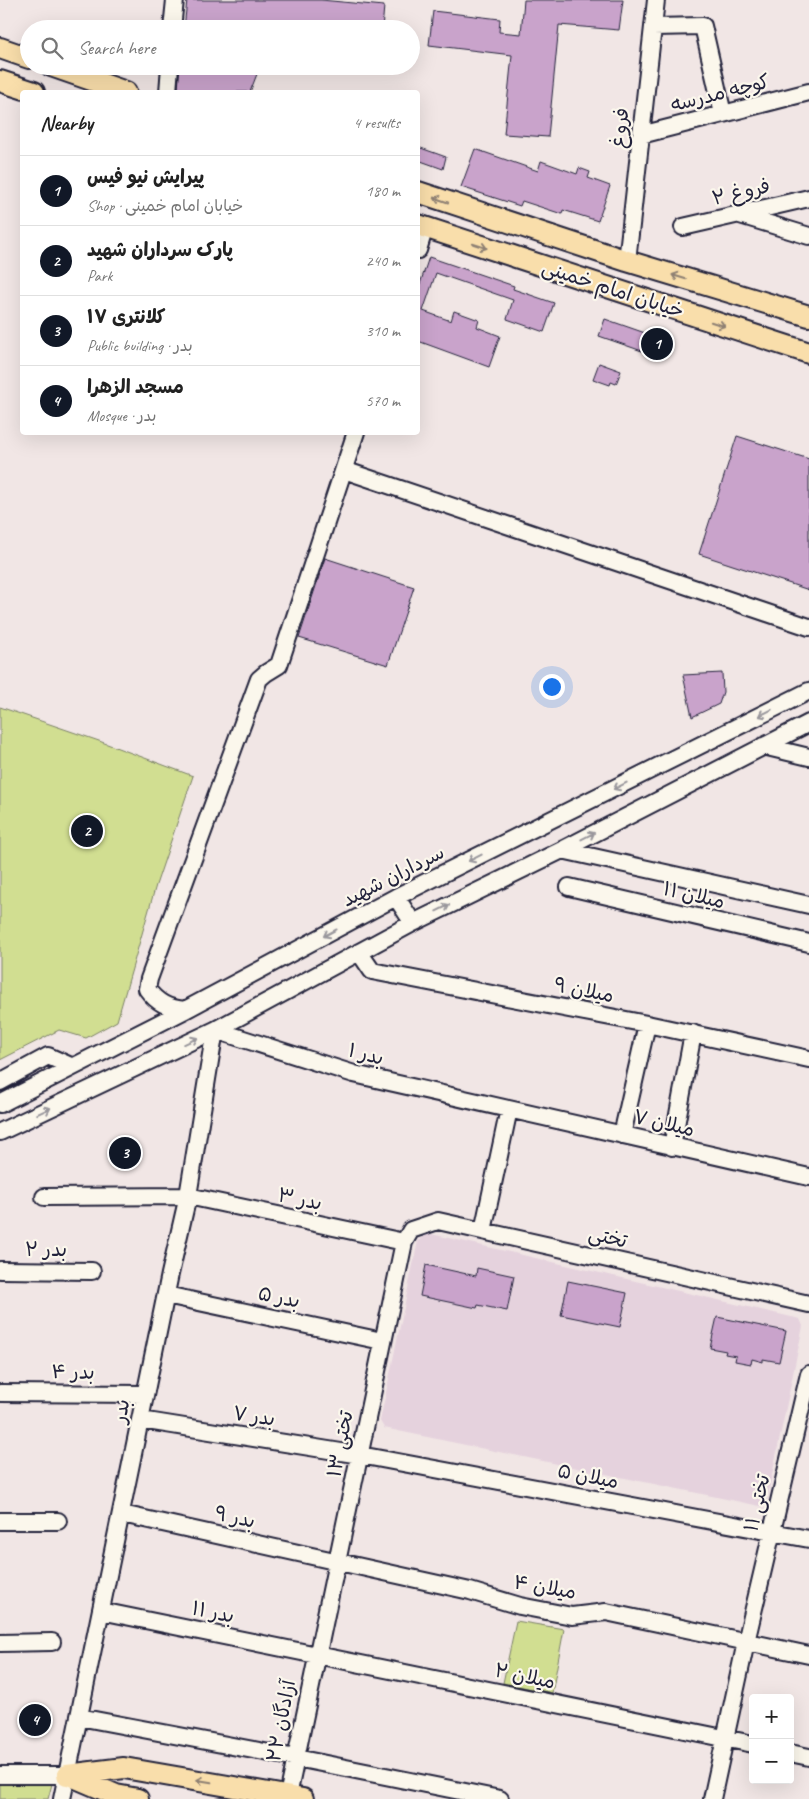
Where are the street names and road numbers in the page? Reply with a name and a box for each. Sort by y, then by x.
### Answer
street label: کوچه مدرسه [668,69,772,117]
street label: فروغ [605,106,636,150]
street label: فروغ ۲ [709,173,773,212]
street label: خیابان امام خمینی [538,254,687,326]
street label: سرداران شهید [338,840,448,912]
street label: میلان ۱۱ [661,876,727,914]
street label: میلان ۹ [552,972,616,1008]
street label: بدر ۱ [346,1037,386,1071]
street label: میلان ۷ [631,1104,697,1142]
street label: بدر ۳ [275,1182,325,1216]
street label: تختی [586,1220,630,1254]
street label: بدر ۲ [25,1237,67,1262]
street label: بدر ۵ [256,1280,302,1314]
street label: بدر ۴ [51,1359,95,1385]
street label: بدر [106,1397,136,1427]
street label: بدر ۷ [231,1400,277,1432]
street label: تختی ۱۳ [321,1408,359,1479]
street label: میلان ۵ [555,1458,621,1494]
street label: تختی ۱۱ [738,1472,776,1534]
street label: بدر ۹ [212,1500,258,1534]
street label: میلان ۴ [512,1569,578,1605]
street label: بدر ۱۱ [189,1595,237,1629]
street label: میلان ۲ [492,1657,558,1695]
street label: آزادگان ۲۲ [261,1677,301,1764]

